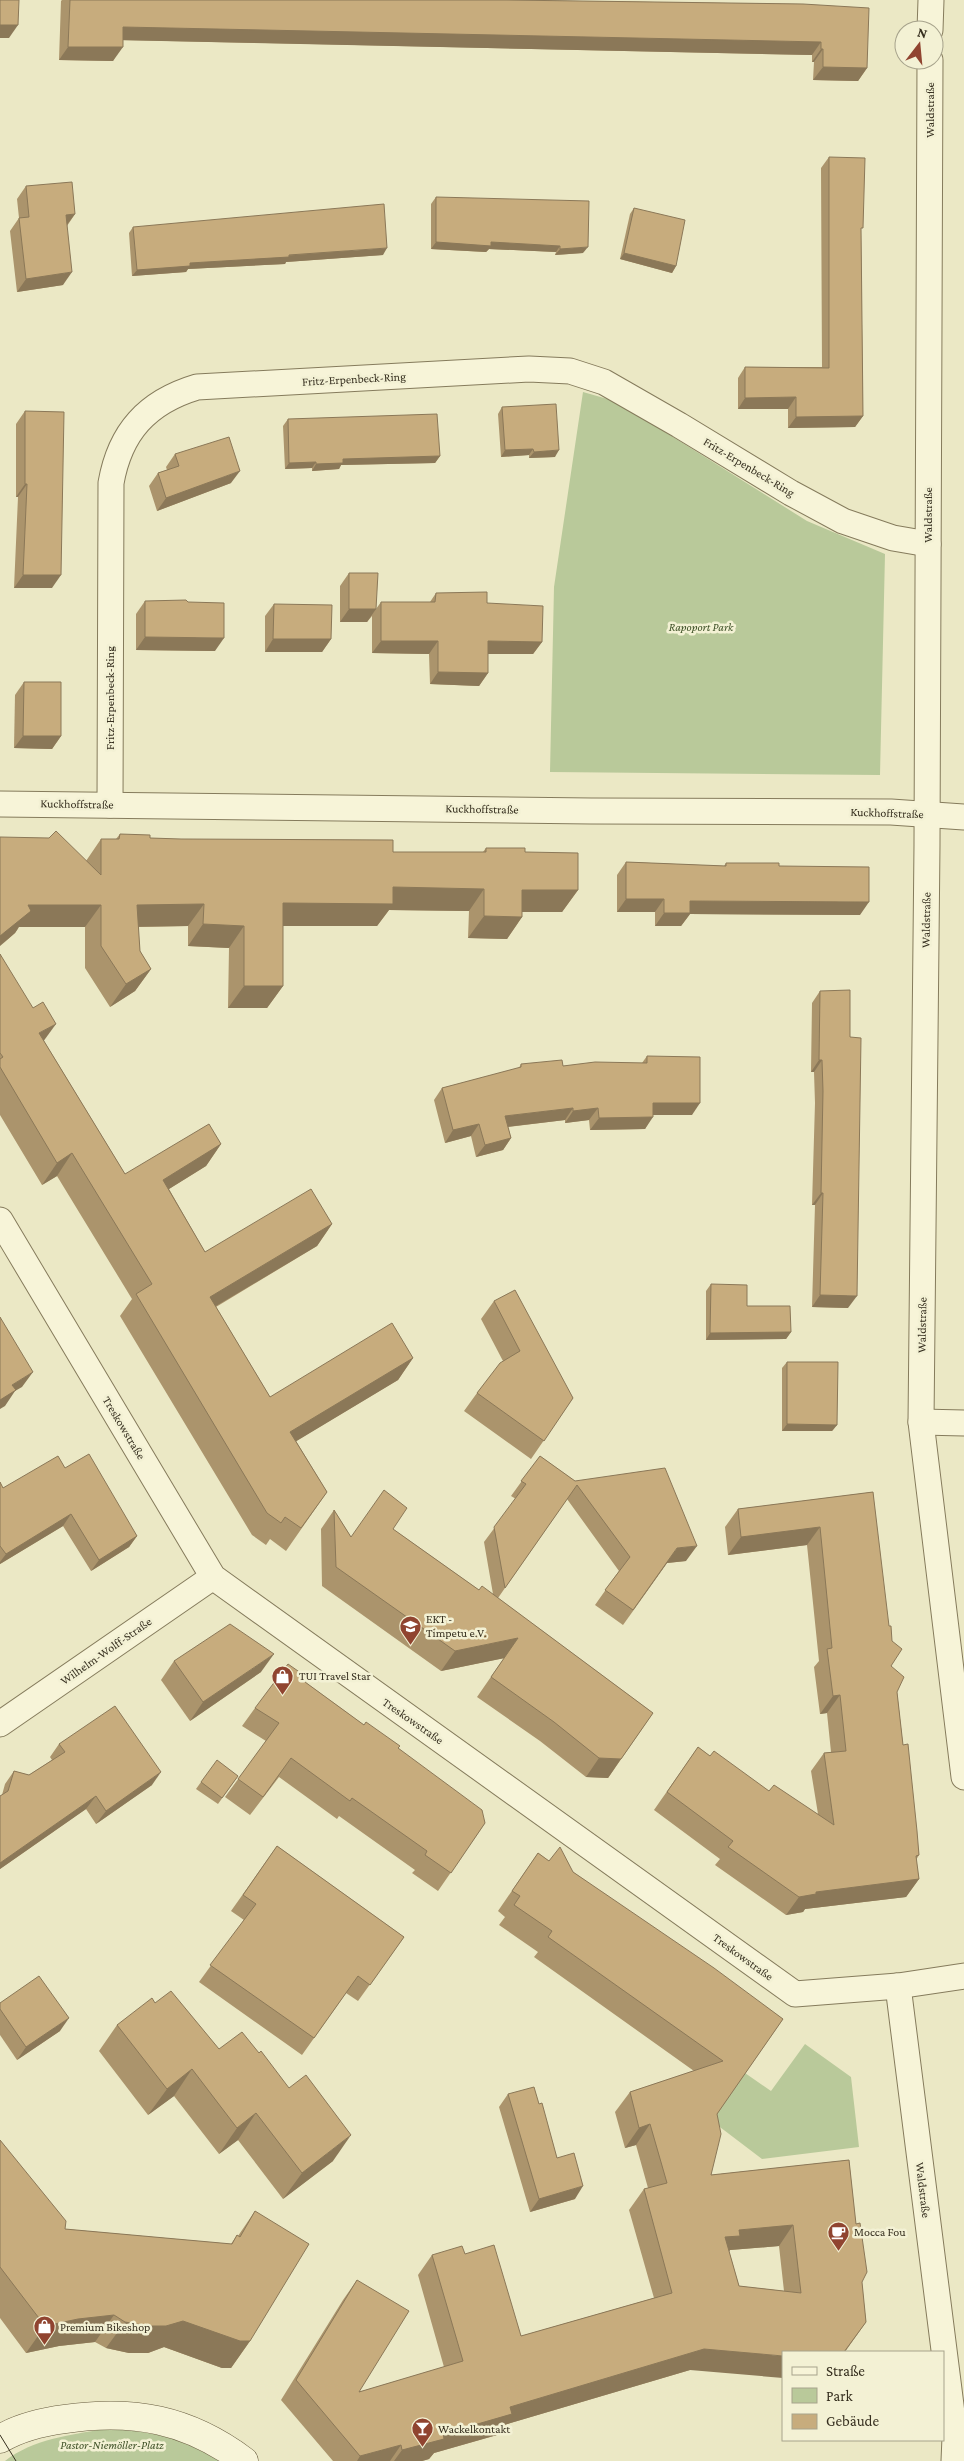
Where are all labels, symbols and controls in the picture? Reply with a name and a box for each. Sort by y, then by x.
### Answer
north arrow [894,20,944,70]
text: N [916,23,930,42]
street label: Waldstraße [923,82,937,138]
street label: Fritz-Erpenbeck-Ring [302,369,406,389]
street label: Fritz-Erpenbeck-Ring [701,434,797,500]
street label: Waldstraße [921,487,935,543]
park label: Rapoport Park [669,620,734,634]
street label: Fritz-Erpenbeck-Ring [103,646,117,750]
street label: Kuckhoffstraße [40,796,114,812]
street label: Kuckhoffstraße [445,801,519,817]
street label: Kuckhoffstraße [850,805,924,821]
street label: Waldstraße [919,892,933,948]
street label: Waldstraße [915,1297,929,1353]
street label: Treskowstraße [100,1394,148,1462]
place label: EKT - Timpetu e.V. [426,1612,487,1640]
street label: Wilhelm-Wolff-Straße [58,1614,154,1688]
school or university icon: EKT - Timpetu e.V. [398,1614,422,1645]
shop icon: TUI Travel Star [271,1664,295,1695]
place label: TUI Travel Star [299,1669,371,1683]
street label: Treskowstraße [380,1695,446,1747]
street label: Treskowstraße [710,1930,776,1984]
street label: Waldstraße [913,2161,933,2219]
cafe icon: Mocca Fou [826,2220,850,2251]
place label: Mocca Fou [854,2225,906,2239]
shop icon: Premium Bikeshop [32,2315,56,2346]
place label: Premium Bikeshop [60,2320,150,2334]
legend [782,2351,944,2441]
text: Straße [826,2363,865,2379]
text: Park [826,2388,853,2404]
text: Gebäude [826,2413,880,2429]
bar icon: Wackelkontakt [410,2417,434,2448]
place label: Wackelkontakt [438,2422,511,2436]
park label: Pastor-Niemöller-Platz [60,2438,164,2452]

